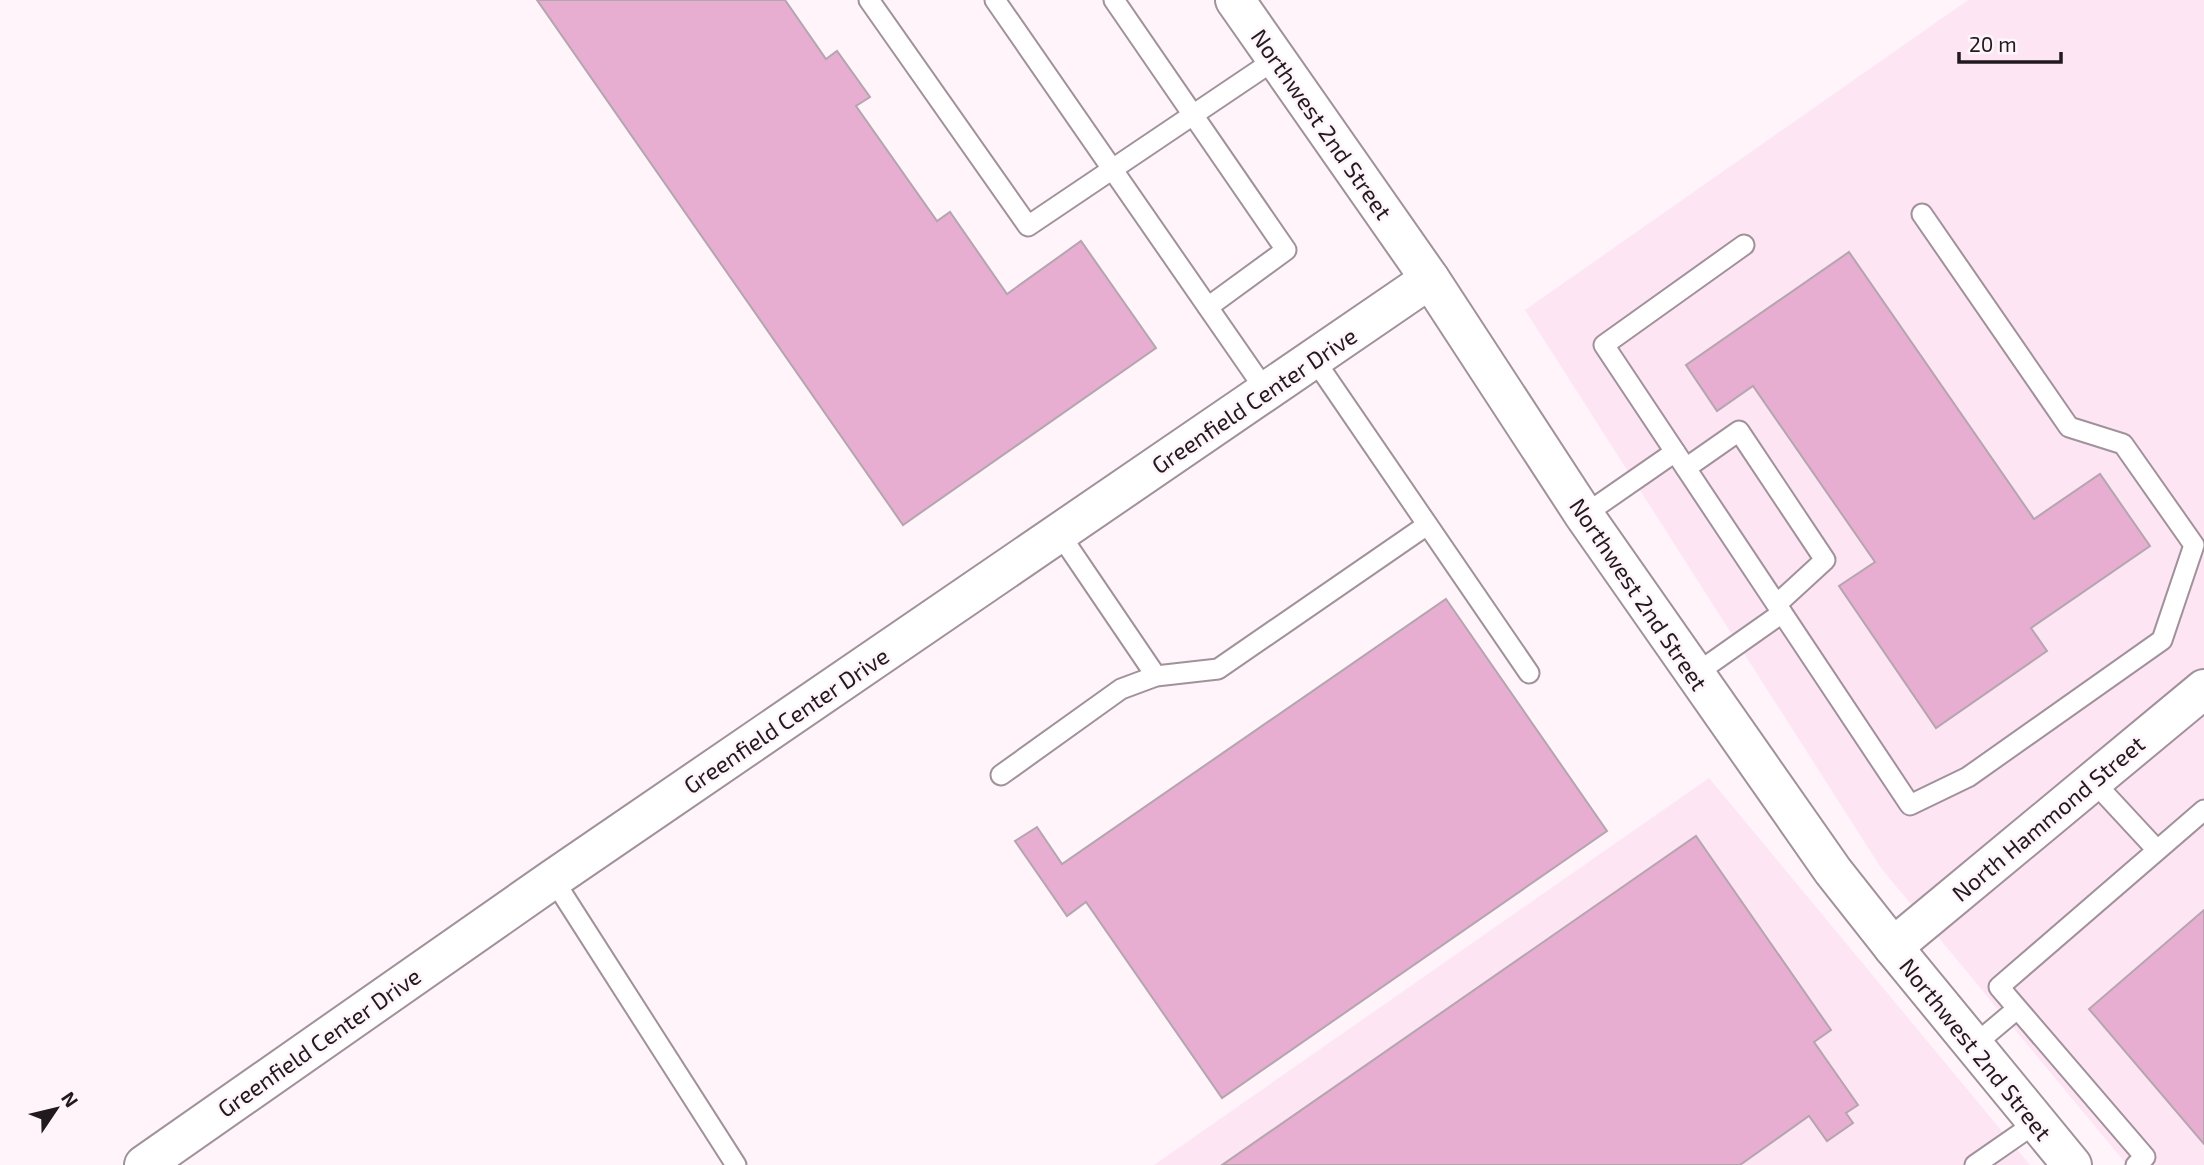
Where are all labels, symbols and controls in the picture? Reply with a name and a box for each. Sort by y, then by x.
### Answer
scale bar [1959,21,2060,65]
street label: Northwest 2nd Street [1246,23,1398,225]
text: 20 m [1969,31,2017,56]
street label: Greenfield Center Drive [1146,321,1362,479]
street label: Northwest 2nd Street [1564,493,1714,696]
street label: Greenfield Center Drive [678,641,894,799]
street label: North Hammond Street [1946,729,2150,907]
street label: Northwest 2nd Street [1894,952,2058,1146]
street label: Greenfield Center Drive [212,961,426,1123]
north arrow [21,1074,91,1144]
text: N [57,1087,84,1111]

